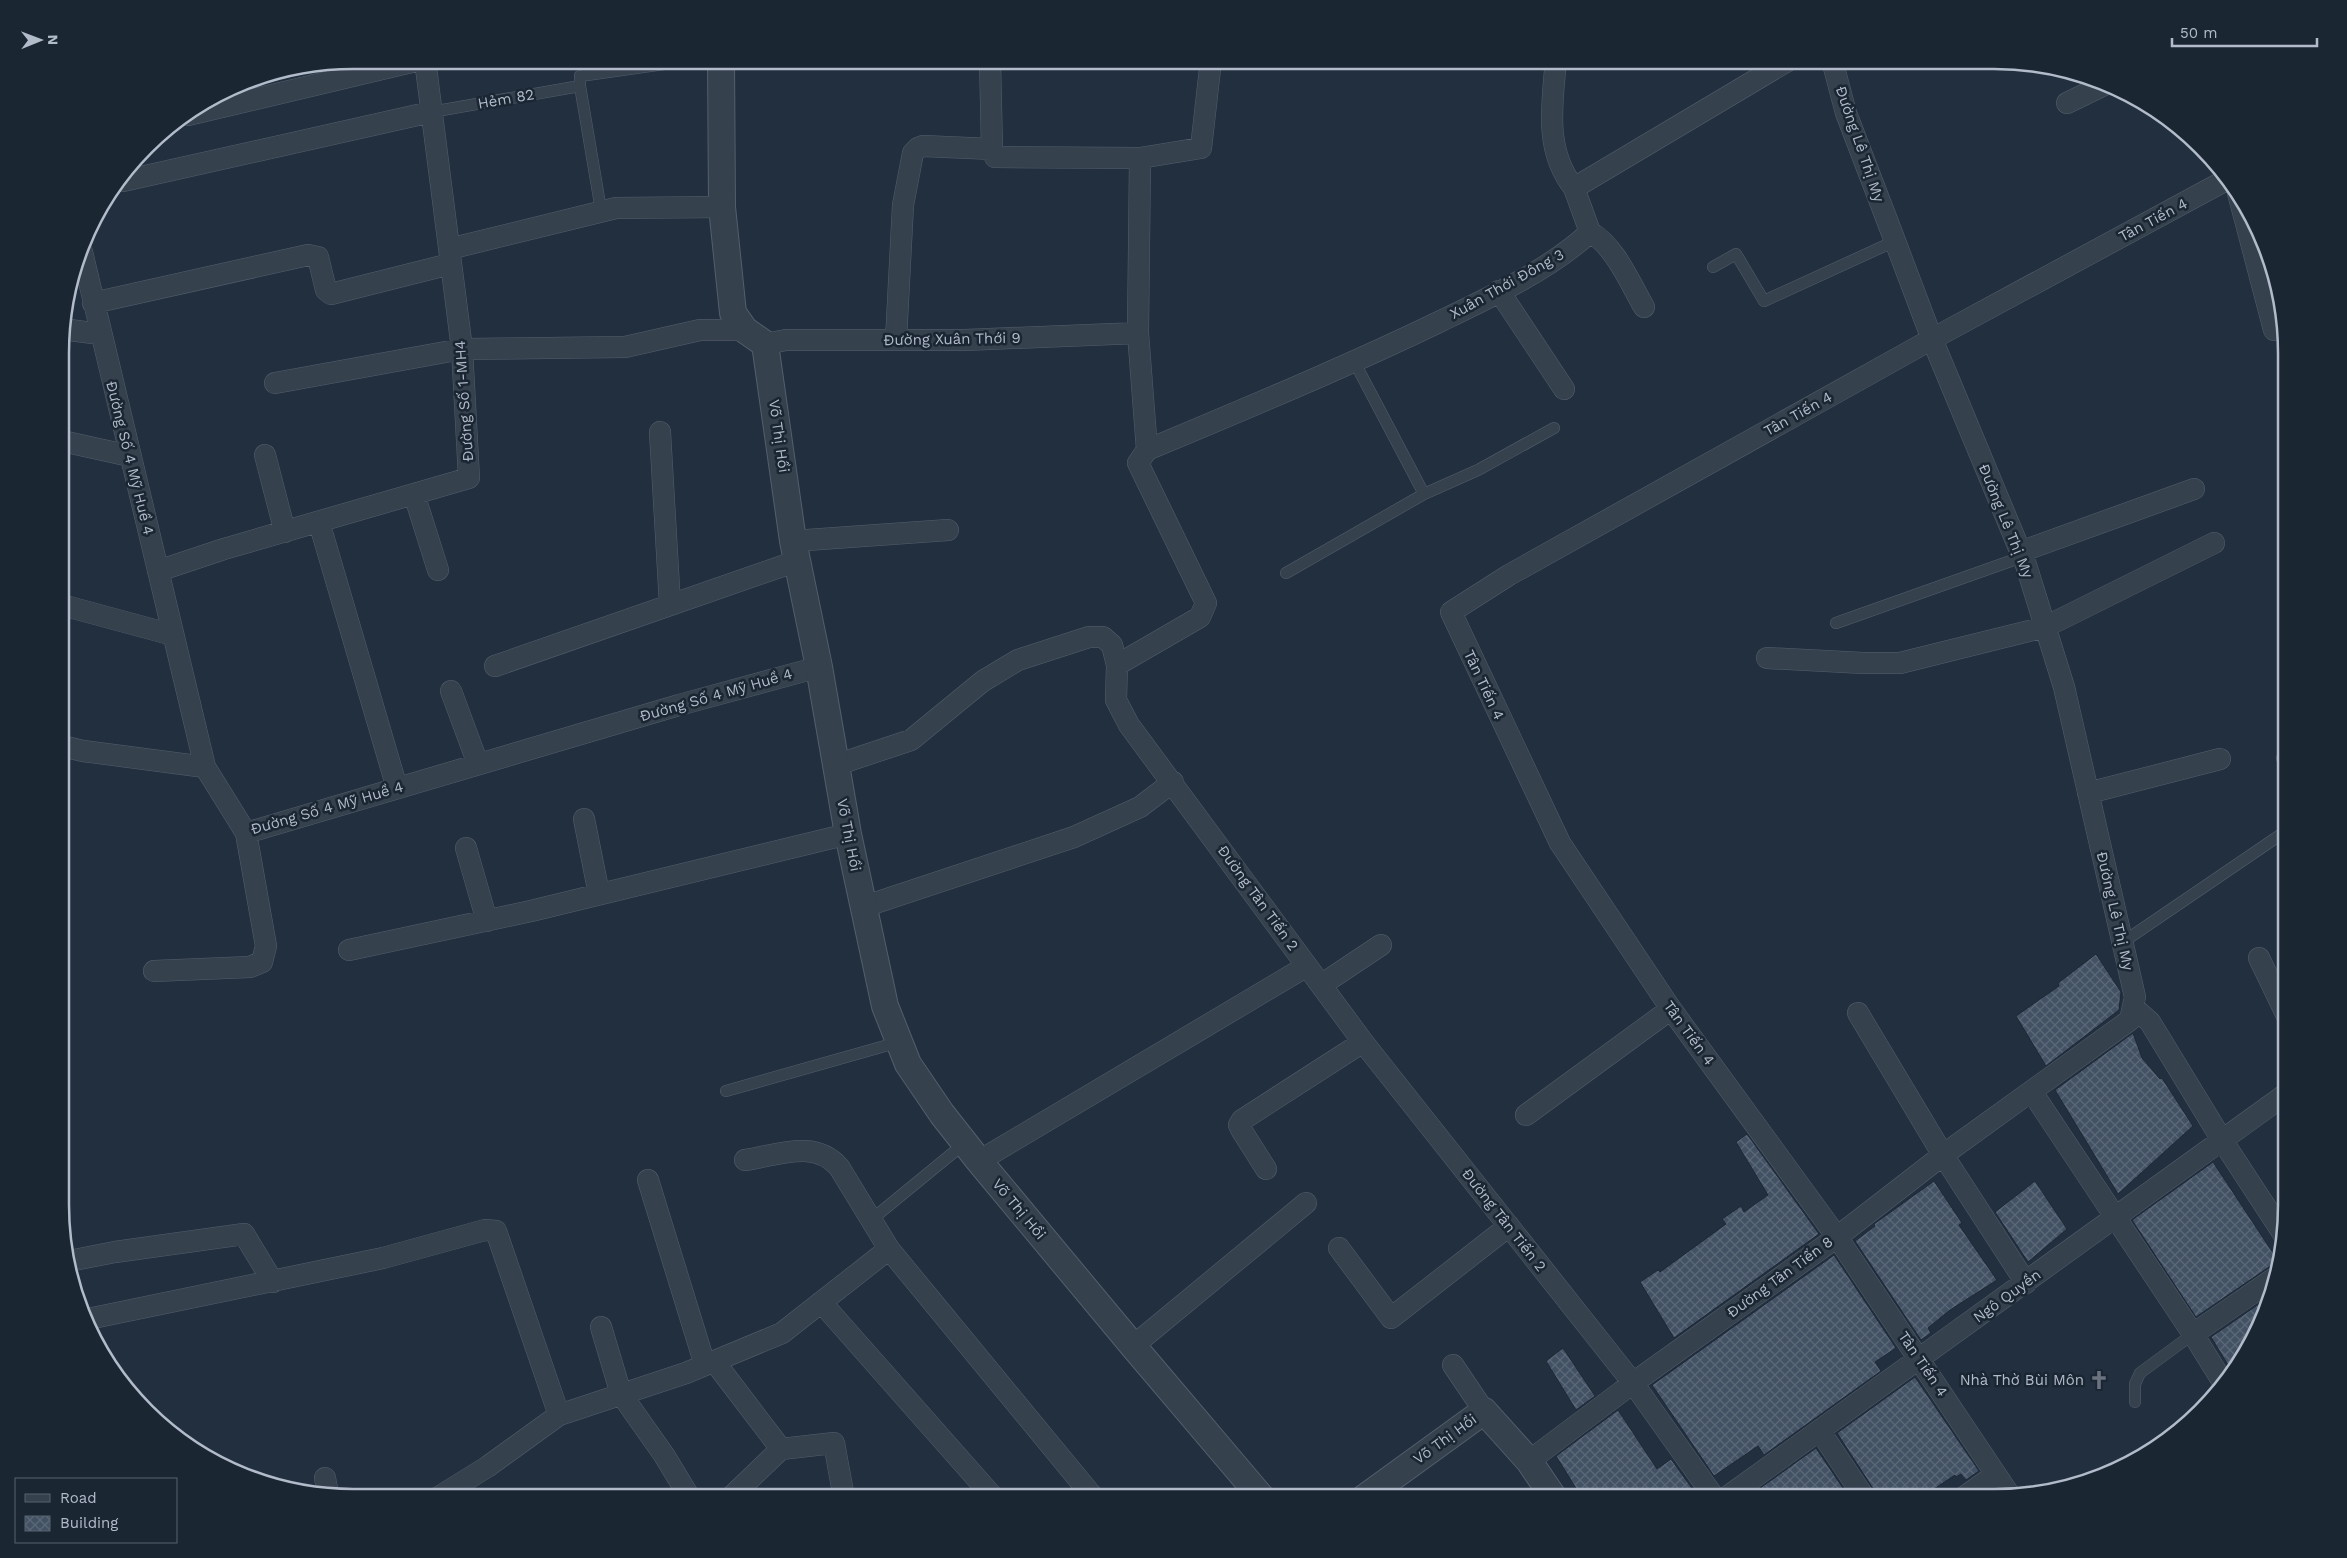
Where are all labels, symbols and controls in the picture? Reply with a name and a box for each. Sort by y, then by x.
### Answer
north arrow [15,15,65,65]
scale bar [2172,15,2317,47]
text: 50 m [2180,24,2217,42]
text: N [45,34,61,45]
street label: Đường Lê Thị My [1832,84,1888,205]
street label: Hẻm 82 [476,85,536,113]
street label: Tân Tiến 4 [2116,194,2190,246]
street label: Xuân Thới Đông 3 [1447,245,1567,323]
street label: Đường Xuân Thới 9 [883,329,1021,349]
street label: Đường Số 1-MH4 [451,340,477,462]
street label: Đường Số 4 Mỹ Huề 4 [102,379,158,537]
street label: Tân Tiến 4 [1761,388,1835,440]
street label: Võ Thị Hồi [765,398,793,474]
street label: Đường Lê Thị My [1975,461,2037,581]
street label: Tân Tiến 4 [1460,647,1508,723]
street label: Đường Số 4 Mỹ Huề 4 [638,665,794,725]
street label: Đường Số 4 Mỹ Huề 4 [249,778,405,838]
street label: Võ Thị Hồi [833,797,865,873]
street label: Đường Tân Tiến 2 [1214,842,1302,954]
street label: Đường Lê Thị My [2093,850,2137,972]
street label: Tân Tiến 4 [1660,997,1718,1069]
street label: Đường Tân Tiến 2 [1458,1165,1550,1275]
street label: Võ Thị Hồi [988,1175,1050,1243]
street label: Đường Tân Tiến 8 [1724,1233,1836,1321]
street label: Ngô Quyền [1970,1265,2044,1327]
street label: Tân Tiến 4 [1895,1328,1951,1400]
church icon: Nhà Thờ Bùi Môn [2088,1369,2110,1391]
place label: Nhà Thờ Bùi Môn [1960,1371,2084,1389]
street label: Võ Thị Hồi [1410,1410,1480,1468]
legend [15,1478,178,1543]
text: Road [60,1489,97,1507]
text: Building [60,1514,118,1532]

